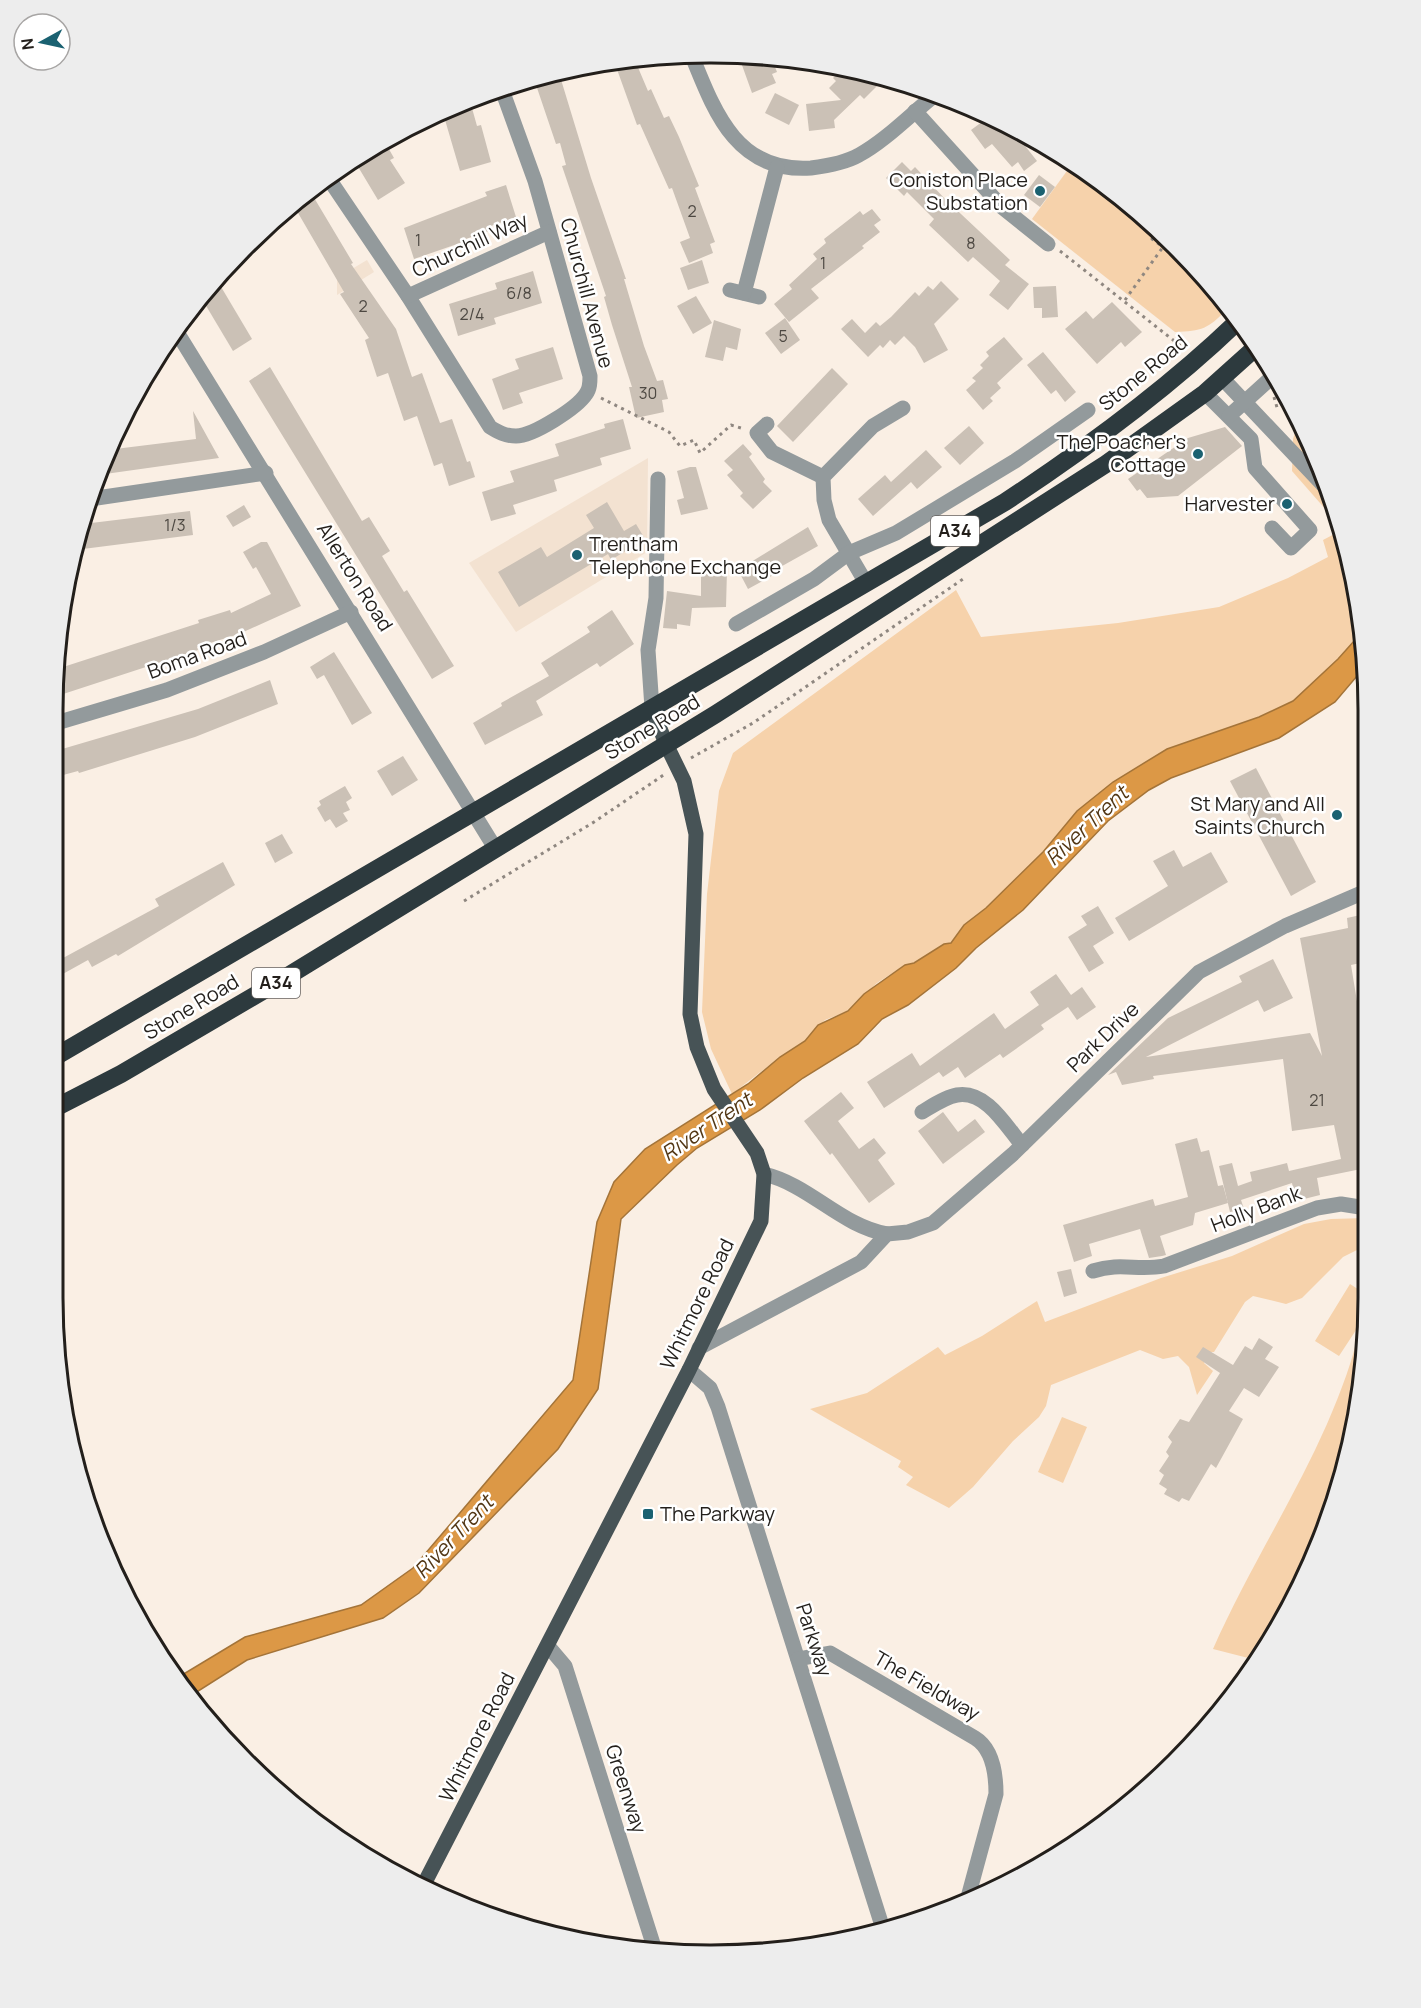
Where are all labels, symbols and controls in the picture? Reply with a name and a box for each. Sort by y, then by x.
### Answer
north arrow [12,12,72,72]
text: N [15,37,39,51]
place label: Coniston Place Substation [889,166,1028,216]
marker: Coniston Place Substation [1033,184,1047,198]
house number: 2 [687,200,697,222]
street label: Churchill Way [407,206,532,283]
street label: Churchill Avenue [554,215,621,371]
house number: 1 [415,229,421,251]
house number: 8 [966,232,976,254]
house number: 1 [820,252,826,274]
house number: 6/8 [506,282,532,304]
house number: 2 [358,295,368,317]
house number: 2/4 [460,303,484,325]
house number: 5 [778,325,788,347]
street label: Stone Road [1093,329,1193,417]
house number: 30 [639,382,657,404]
place label: The Poacher's Cottage [1057,428,1186,478]
marker: The Poacher's Cottage [1191,447,1205,461]
place label: Harvester [1185,490,1275,517]
marker: Harvester [1280,497,1294,511]
house number: 1/3 [164,514,186,536]
road number: A34 [931,516,979,546]
street label: Allerton Road [311,517,400,636]
place label: Trentham Telephone Exchange [589,530,781,580]
marker: Trentham Telephone Exchange [570,548,584,562]
street label: Boma Road [144,624,250,685]
street label: Stone Road [599,688,704,766]
water label: River Trent [1039,778,1136,871]
place label: St Mary and All Saints Church [1190,790,1325,840]
marker: St Mary and All Saints Church [1330,808,1344,822]
street label: Stone Road [138,968,243,1046]
road number: A34 [252,968,300,998]
street label: Park Drive [1061,995,1145,1078]
water label: River Trent [655,1084,760,1167]
house number: 21 [1309,1089,1325,1111]
street label: Holly Bank [1207,1179,1306,1238]
street label: Whitmore Road [653,1234,740,1374]
water label: River Trent [408,1487,501,1584]
place label: The Parkway [660,1500,776,1527]
marker: The Parkway [641,1507,655,1521]
street label: Parkway [790,1600,839,1680]
street label: The Fieldway [869,1644,986,1727]
street label: Whitmore Road [432,1667,521,1806]
street label: Greenway [599,1741,654,1837]

